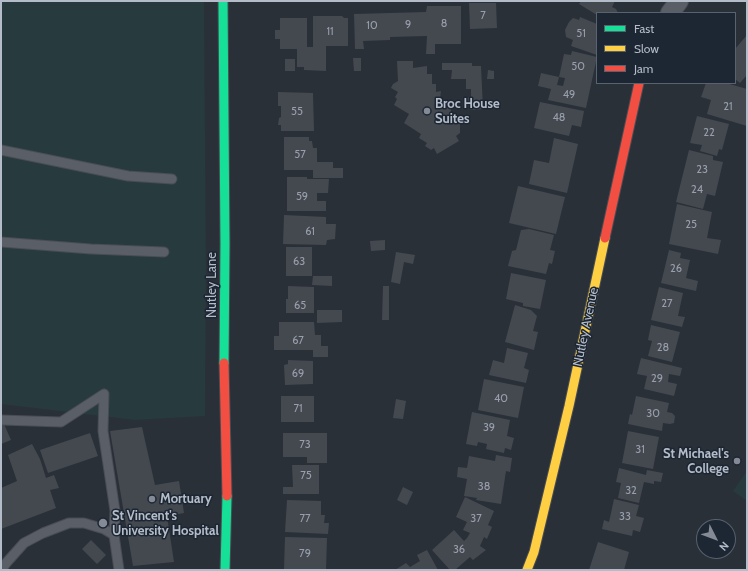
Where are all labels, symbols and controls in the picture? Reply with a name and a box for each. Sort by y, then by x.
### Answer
house number: 7 [480,9,486,23]
legend [596,12,736,84]
house number: 8 [441,17,447,31]
house number: 9 [405,18,411,32]
house number: 10 [366,19,378,33]
text: Fast [634,21,654,36]
house number: 11 [326,25,334,39]
house number: 51 [576,27,586,41]
text: Slow [634,41,659,56]
house number: 50 [571,60,585,74]
text: Jam [634,61,653,76]
house number: 49 [563,88,575,102]
place label: Broc House Suites [435,96,500,127]
house number: 21 [723,100,733,114]
house number: 55 [291,105,303,119]
marker: Broc House Suites [422,106,432,116]
house number: 48 [552,111,566,125]
house number: 22 [703,126,715,140]
house number: 57 [294,148,306,162]
house number: 23 [696,163,708,177]
house number: 24 [691,183,703,197]
house number: 59 [296,190,308,204]
house number: 25 [685,218,697,232]
house number: 61 [305,225,315,239]
street label: Nutley Lane [204,252,220,318]
house number: 63 [293,255,305,269]
house number: 26 [670,262,682,276]
street label: Nutley Avenue [570,286,602,368]
house number: 27 [661,297,673,311]
house number: 65 [294,299,306,313]
house number: 67 [292,334,304,348]
house number: 28 [657,341,669,355]
house number: 69 [292,367,304,381]
house number: 29 [651,372,663,386]
house number: 40 [494,392,508,406]
house number: 71 [293,402,303,416]
house number: 30 [646,407,660,421]
house number: 39 [483,421,495,435]
house number: 73 [299,438,311,452]
house number: 31 [635,443,645,457]
place label: St Michael's College [663,446,729,477]
marker: St Michael's College [732,456,742,466]
house number: 75 [300,469,312,483]
house number: 38 [478,480,490,494]
house number: 32 [625,484,637,498]
place label: Mortuary [160,491,212,507]
marker: Mortuary [147,494,157,504]
place label: St Vincent's University Hospital [112,508,219,539]
house number: 33 [619,510,631,524]
house number: 77 [299,512,311,526]
house number: 37 [470,512,482,526]
marker: St Vincent's University Hospital [97,517,109,529]
north arrow [696,519,736,559]
text: N [716,539,732,554]
house number: 36 [453,543,465,557]
house number: 79 [299,547,311,561]

